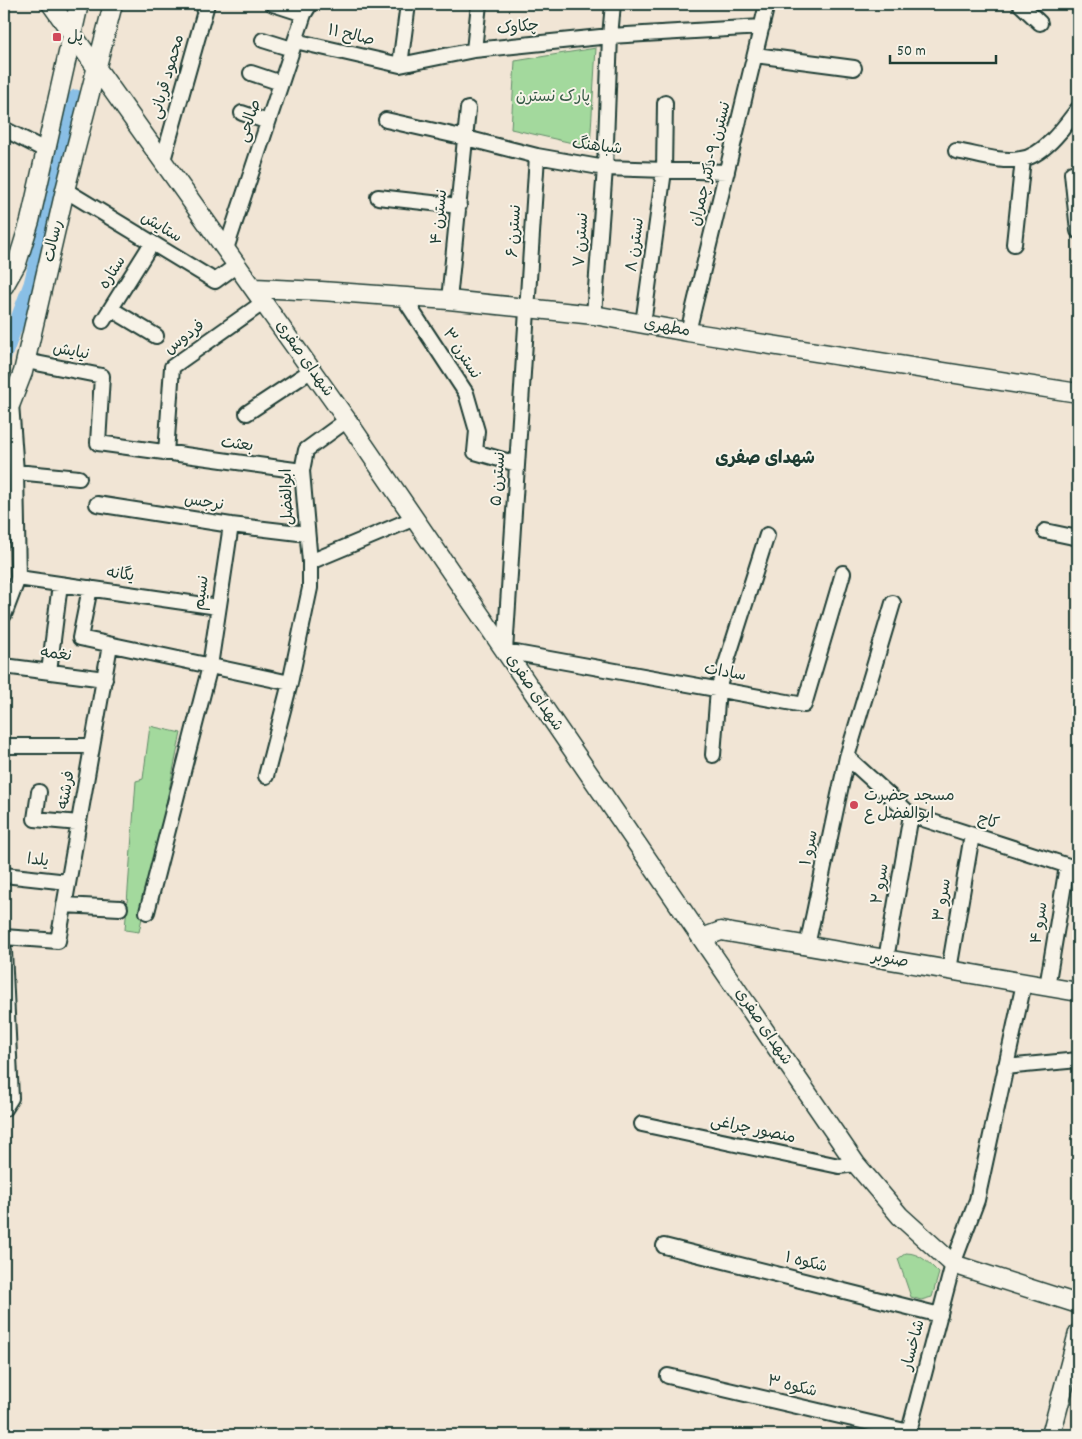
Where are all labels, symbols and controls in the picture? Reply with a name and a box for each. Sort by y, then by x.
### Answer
street label: چکاوک [496,14,540,42]
street label: صالح ۱۱ [325,19,377,53]
place label: پل [67,26,83,49]
marker: پل [51,31,63,43]
street label: محمود قربانی [145,32,191,122]
scale bar [890,32,996,64]
text: 50 m [897,41,926,63]
park label: پارک نسترن [516,86,590,109]
street label: صالحی [232,96,268,146]
street label: نسترن ۹-دکتر چمران [684,99,738,229]
street label: شباهنگ [570,132,624,162]
street label: نسترن ۴ [426,188,454,246]
street label: نسترن ۶ [502,204,528,258]
street label: ستایش [136,207,186,249]
street label: نسترن ۷ [569,212,595,268]
street label: نسترن ۸ [621,216,651,274]
street label: رسالت [38,218,70,264]
street label: ستاره [94,252,132,294]
street label: مطهری [642,313,692,343]
street label: فردوس [160,315,210,361]
street label: شهدای صفری [269,316,339,402]
street label: نسترن ۳ [436,324,486,384]
street label: نیایش [51,337,91,367]
street label: بعثت [219,432,255,458]
district label: شهدای صفری [715,447,815,472]
street label: نسترن ۵ [486,451,512,507]
street label: ابوالفضل [276,468,300,526]
street label: نرجس [183,489,225,517]
street label: یگانه [104,562,136,588]
street label: نسیم [188,574,216,612]
street label: نغمه [39,642,73,668]
street label: شهدای صفری [500,650,568,736]
street label: سادات [702,658,748,688]
street label: فرشته [52,769,82,811]
place label: مسجد حضرت ابوالفضل ع [864,785,955,826]
marker: مسجد حضرت ابوالفضل ع [848,799,860,811]
street label: کاج [974,808,1002,836]
street label: سرو ۱ [795,828,825,868]
street label: یلدا [26,848,50,874]
street label: سرو ۲ [866,862,896,906]
street label: سرو ۳ [928,877,958,923]
street label: سرو ۴ [1025,900,1055,946]
street label: صنوبر [868,945,910,975]
street label: شهدای صفری [729,984,797,1070]
street label: منصور چراغی [708,1110,798,1150]
street label: شکوه ۱ [782,1247,830,1279]
street label: شاخسار [896,1317,932,1375]
street label: شکوه ۳ [765,1370,819,1404]

